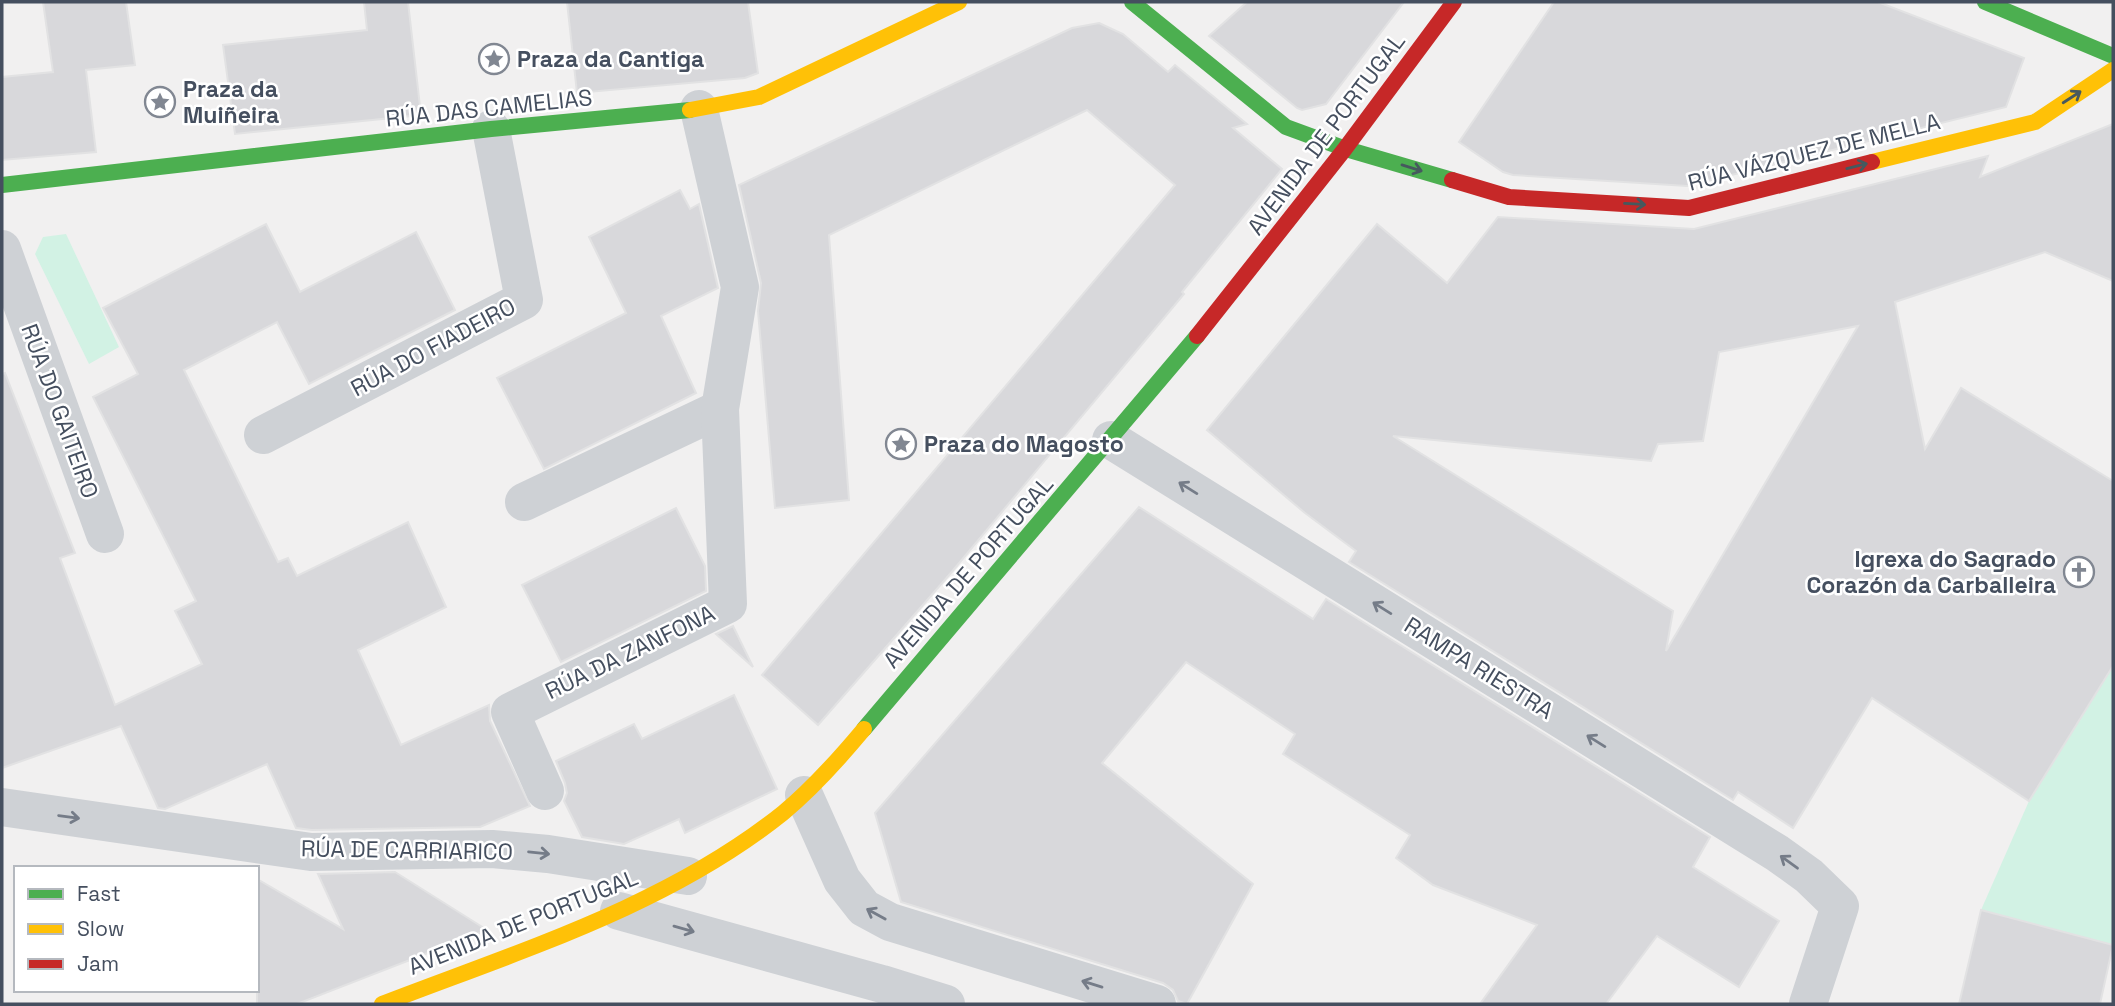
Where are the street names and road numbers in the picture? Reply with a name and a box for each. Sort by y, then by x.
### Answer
street label: AVENIDA DE PORTUGAL [1240,27,1412,241]
street label: RÚA DAS CAMELIAS [384,82,594,134]
street label: RÚA VÁZQUEZ DE MELLA [1685,106,1943,198]
street label: RÚA DO FIADEIRO [345,291,521,403]
street label: RÚA DO GAITEIRO [15,320,105,502]
street label: AVENIDA DE PORTUGAL [876,470,1060,674]
street label: RÚA DA ZANFONA [540,598,720,706]
street label: RAMPA RIESTRA [1399,610,1559,726]
street label: RÚA DE CARRIARICO [301,833,513,867]
street label: AVENIDA DE PORTUGAL [404,862,642,982]

